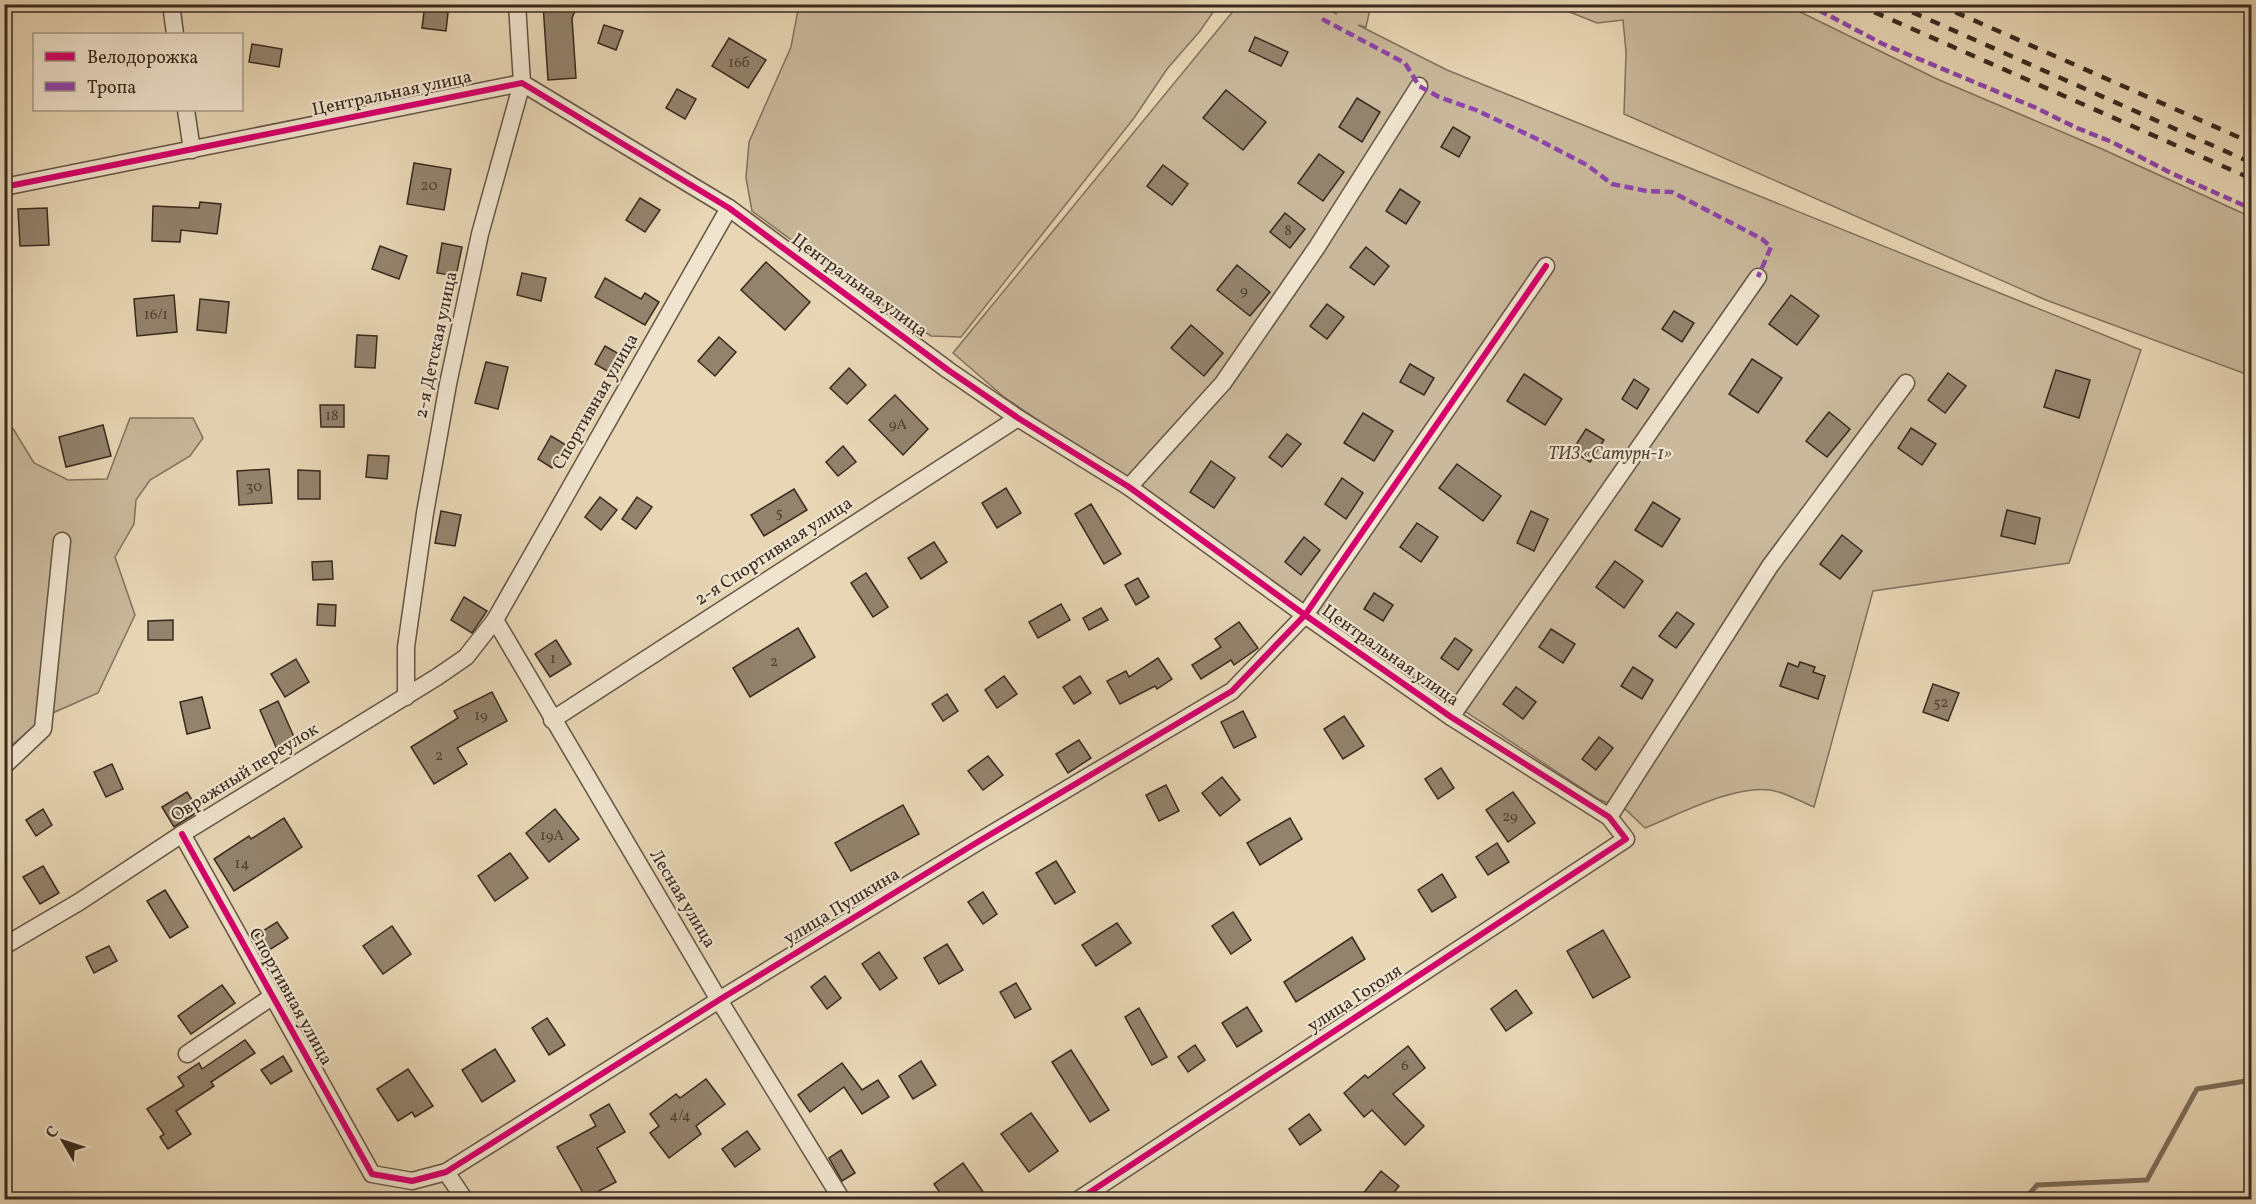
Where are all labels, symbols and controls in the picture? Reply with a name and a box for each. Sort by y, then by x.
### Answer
legend [33,33,243,111]
text: Велодорожка [87,46,198,71]
house number: 16б [728,53,750,74]
street label: Центральная улица [310,65,474,123]
text: Тропа [87,76,136,101]
house number: 20 [421,176,437,197]
house number: 8 [1284,221,1292,242]
street label: Центральная улица [786,228,932,344]
street label: 2-я Детская улица [409,269,465,421]
house number: 9 [1240,281,1248,302]
house number: 16/1 [144,305,168,326]
street label: Спортивная улица [547,329,645,475]
house number: 18 [325,406,339,427]
house number: 9А [889,415,908,436]
park label: ТИЗ «Сатурн-1» [1548,442,1672,467]
house number: 30 [246,477,262,498]
street label: 2-я Спортивная улица [690,491,858,613]
house number: 5 [775,503,783,524]
street label: Центральная улица [1316,599,1464,713]
house number: 1 [550,649,556,670]
house number: 2 [770,652,778,673]
house number: 52 [1933,693,1949,714]
house number: 19 [474,706,488,727]
street label: Овражный переулок [166,717,324,829]
house number: 2 [435,746,443,767]
house number: 29 [1502,807,1518,828]
house number: 19А [540,826,565,847]
street label: Лесная улица [643,845,721,953]
house number: 14 [235,854,249,875]
street label: улица Пушкина [779,862,905,952]
street label: Спортивная улица [242,924,338,1070]
street label: улица Гоголя [1303,959,1407,1039]
house number: 6 [1401,1056,1409,1077]
house number: 4/4 [669,1106,691,1127]
north arrow [33,1111,93,1171]
text: С [41,1122,65,1144]

